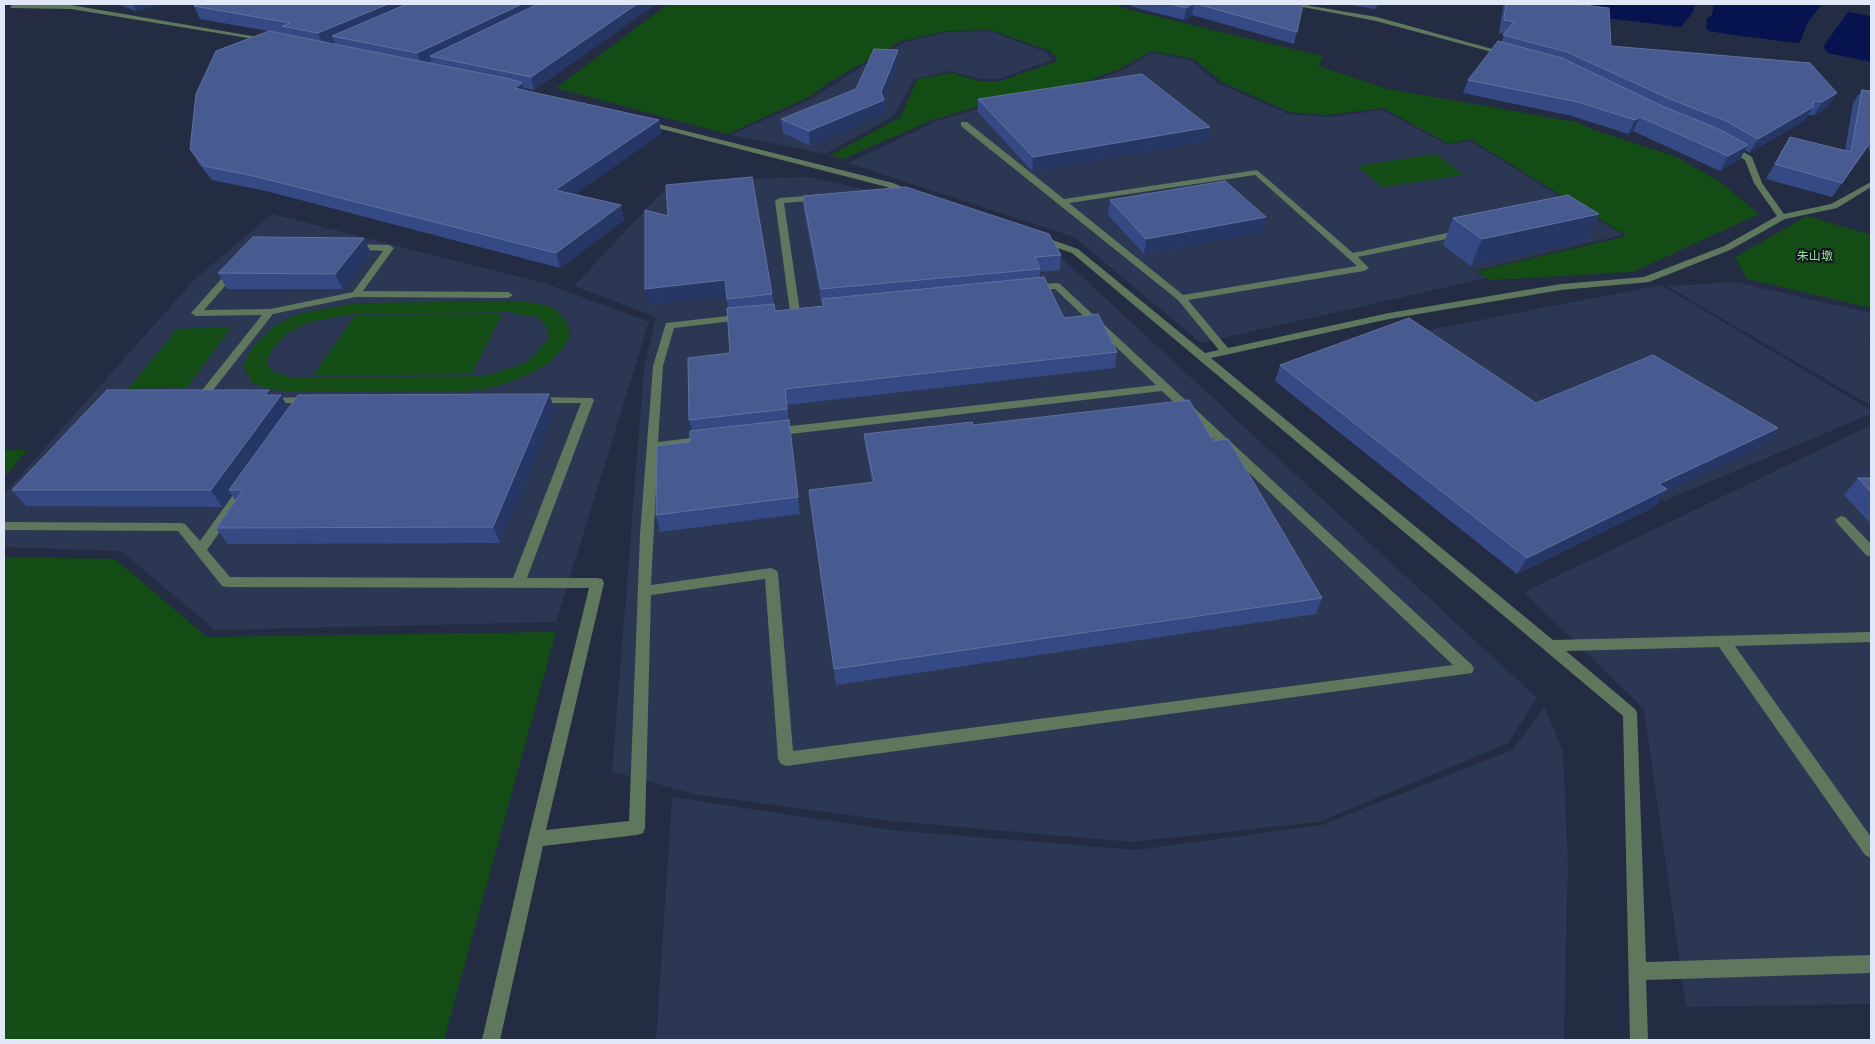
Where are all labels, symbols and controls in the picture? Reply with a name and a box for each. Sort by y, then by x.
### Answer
park label: 朱山墩 [1797,250,1833,264]

